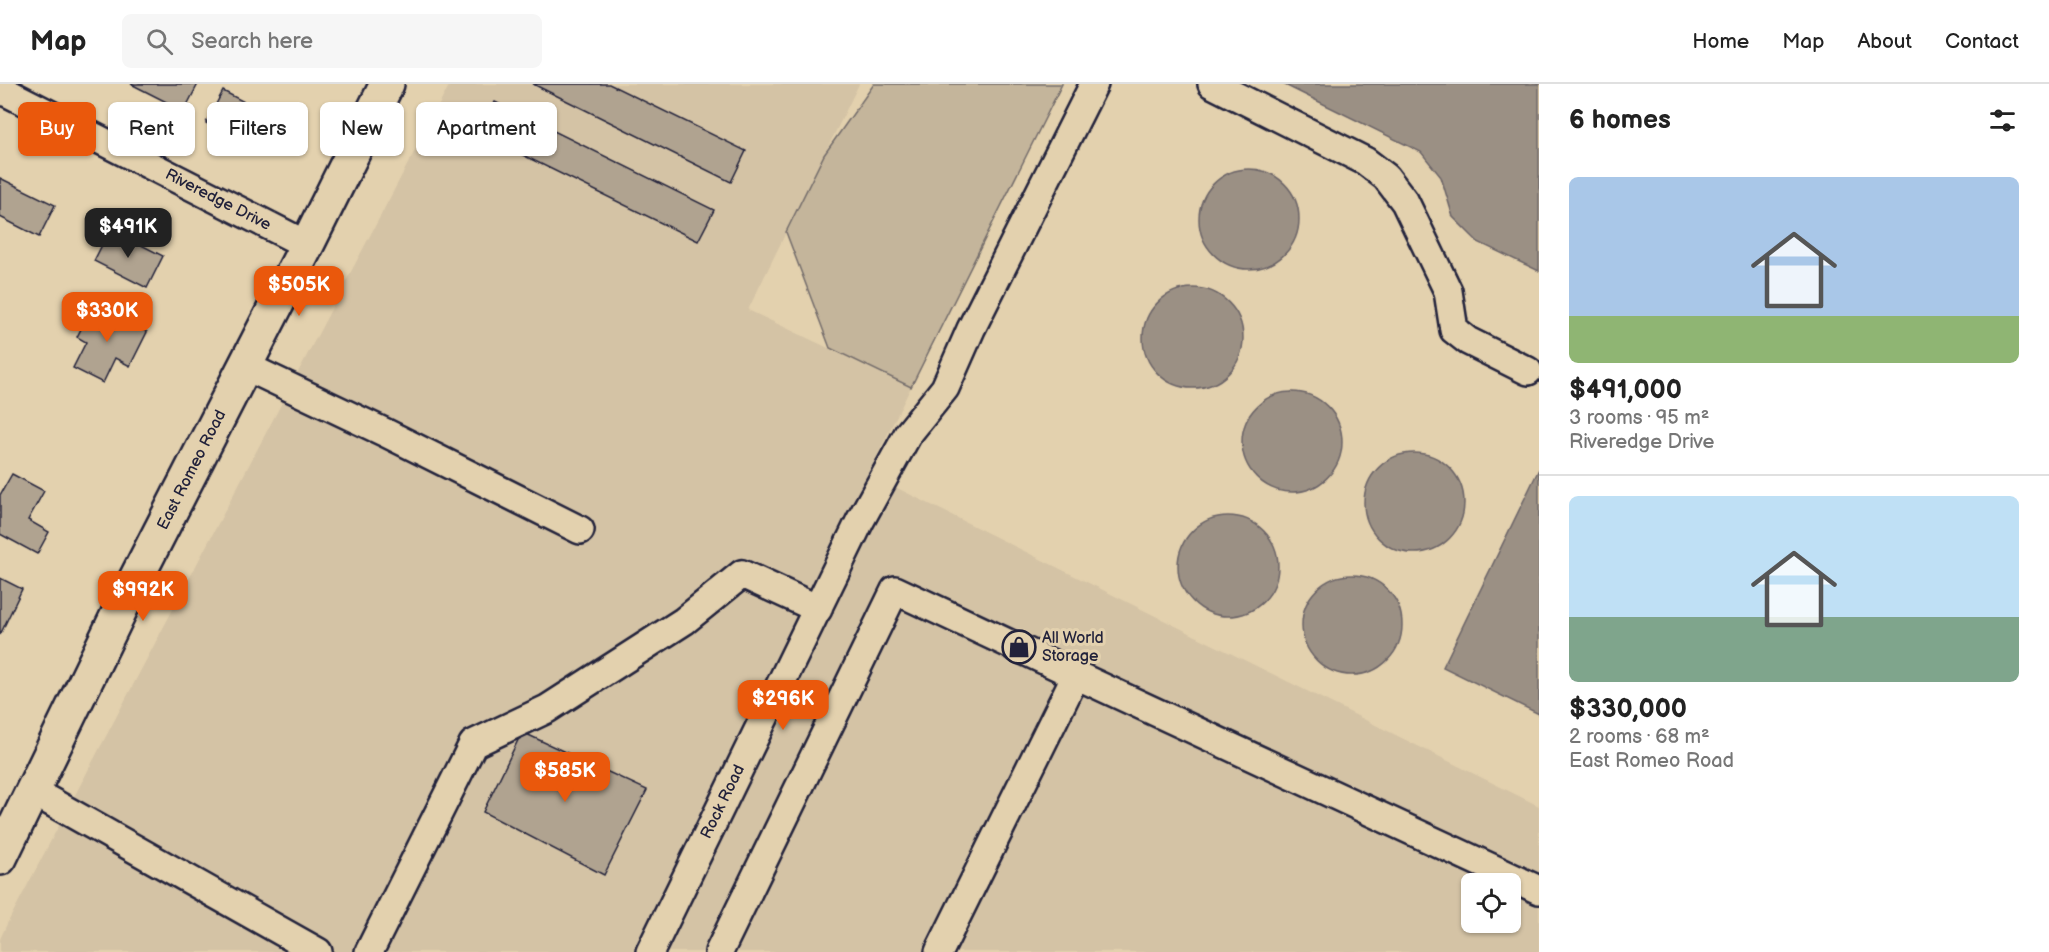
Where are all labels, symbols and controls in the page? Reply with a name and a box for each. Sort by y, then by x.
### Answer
search box [122,14,542,68]
text: Map [30,25,86,58]
icon: search [143,25,176,58]
text: Search here [191,28,313,55]
text: Home [1692,29,1749,54]
text: Map [1782,29,1824,54]
text: About [1857,29,1912,54]
text: Contact [1945,29,2019,54]
chip: Buy [18,102,96,156]
chip: Rent [108,102,195,156]
chip: Filters [207,102,308,156]
chip: New [320,102,404,156]
chip: Apartment [416,102,557,156]
icon: filters [1986,104,2019,137]
text: 6 homes [1569,105,1671,136]
street label: Riveredge Drive [162,165,275,235]
pin: $491K [86,208,170,259]
text: $491K [99,215,157,239]
icon: home [1740,216,1848,324]
pin: $505K [257,266,341,317]
text: $505K [268,273,330,297]
pin: $330K [65,292,149,343]
text: $330K [76,299,138,323]
text: $491,000 [1569,375,1682,406]
text: 3 rooms · 95 m² [1569,406,1709,430]
street label: East Romeo Road [154,407,230,533]
text: Riveredge Drive [1569,430,1714,454]
icon: home [1740,535,1848,643]
pin: $992K [101,571,185,622]
text: $992K [112,578,174,602]
shop icon: All World Storage [1001,629,1037,665]
place label: All World Storage [1042,629,1104,666]
pin: $296K [741,680,825,731]
text: $296K [752,687,814,711]
text: $330,000 [1569,694,1687,725]
text: 2 rooms · 68 m² [1569,725,1710,749]
text: East Romeo Road [1569,749,1734,773]
pin: $585K [523,752,607,803]
text: $585K [534,759,596,783]
street label: Rock Road [697,762,749,842]
map controls [1461,873,1521,933]
button: locate [1461,873,1521,933]

